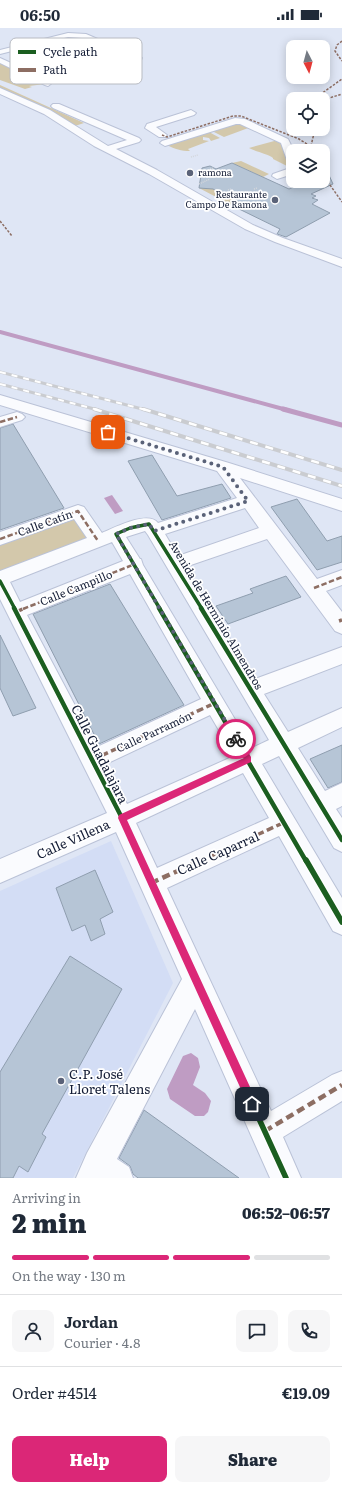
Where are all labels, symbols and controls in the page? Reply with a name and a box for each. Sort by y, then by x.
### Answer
text: 06:50 [20,3,60,26]
legend [10,38,142,84]
north arrow [286,40,330,84]
map controls [286,40,330,188]
text: Cycle path [43,43,98,59]
text: Path [43,61,67,77]
button: locate [286,92,330,136]
button: layers [286,144,330,188]
place label: ramona [198,165,232,179]
marker: ramona [185,168,195,178]
place label: Restaurante Campo De Ramona [186,187,267,211]
marker: Restaurante Campo De Ramona [270,195,280,205]
pin [91,415,125,449]
icon: bag [97,421,119,443]
street label: Calle Catín [15,505,74,539]
street label: Avenida de Herminio Almendros [166,537,268,692]
street label: Calle Campillo [37,565,114,609]
street label: Calle Guadalajara [67,701,134,807]
street label: Calle Parramón [113,707,194,756]
courier [216,719,256,759]
icon: bike [225,728,247,750]
street label: Calle Villena [33,814,112,863]
street label: Calle Caparral [174,826,263,879]
place label: C.P. José Lloret Talens [69,1064,150,1098]
marker: C.P. José Lloret Talens [56,1076,66,1086]
pin [235,1087,269,1121]
icon: home [241,1093,263,1115]
text: Arriving in [12,1188,81,1207]
text: 06:52–06:57 [242,1201,330,1224]
text: 2 min [12,1202,87,1241]
text: On the way · 130 m [12,1266,126,1285]
button: person [12,1310,54,1352]
text: Jordan [64,1310,118,1333]
button: chat [236,1310,278,1352]
button: phone [288,1310,330,1352]
text: Courier · 4.8 [64,1333,140,1352]
text: Order #4514 [12,1381,97,1404]
text: €19.09 [282,1381,330,1404]
button: Help [12,1436,167,1482]
button: Share [175,1436,330,1482]

